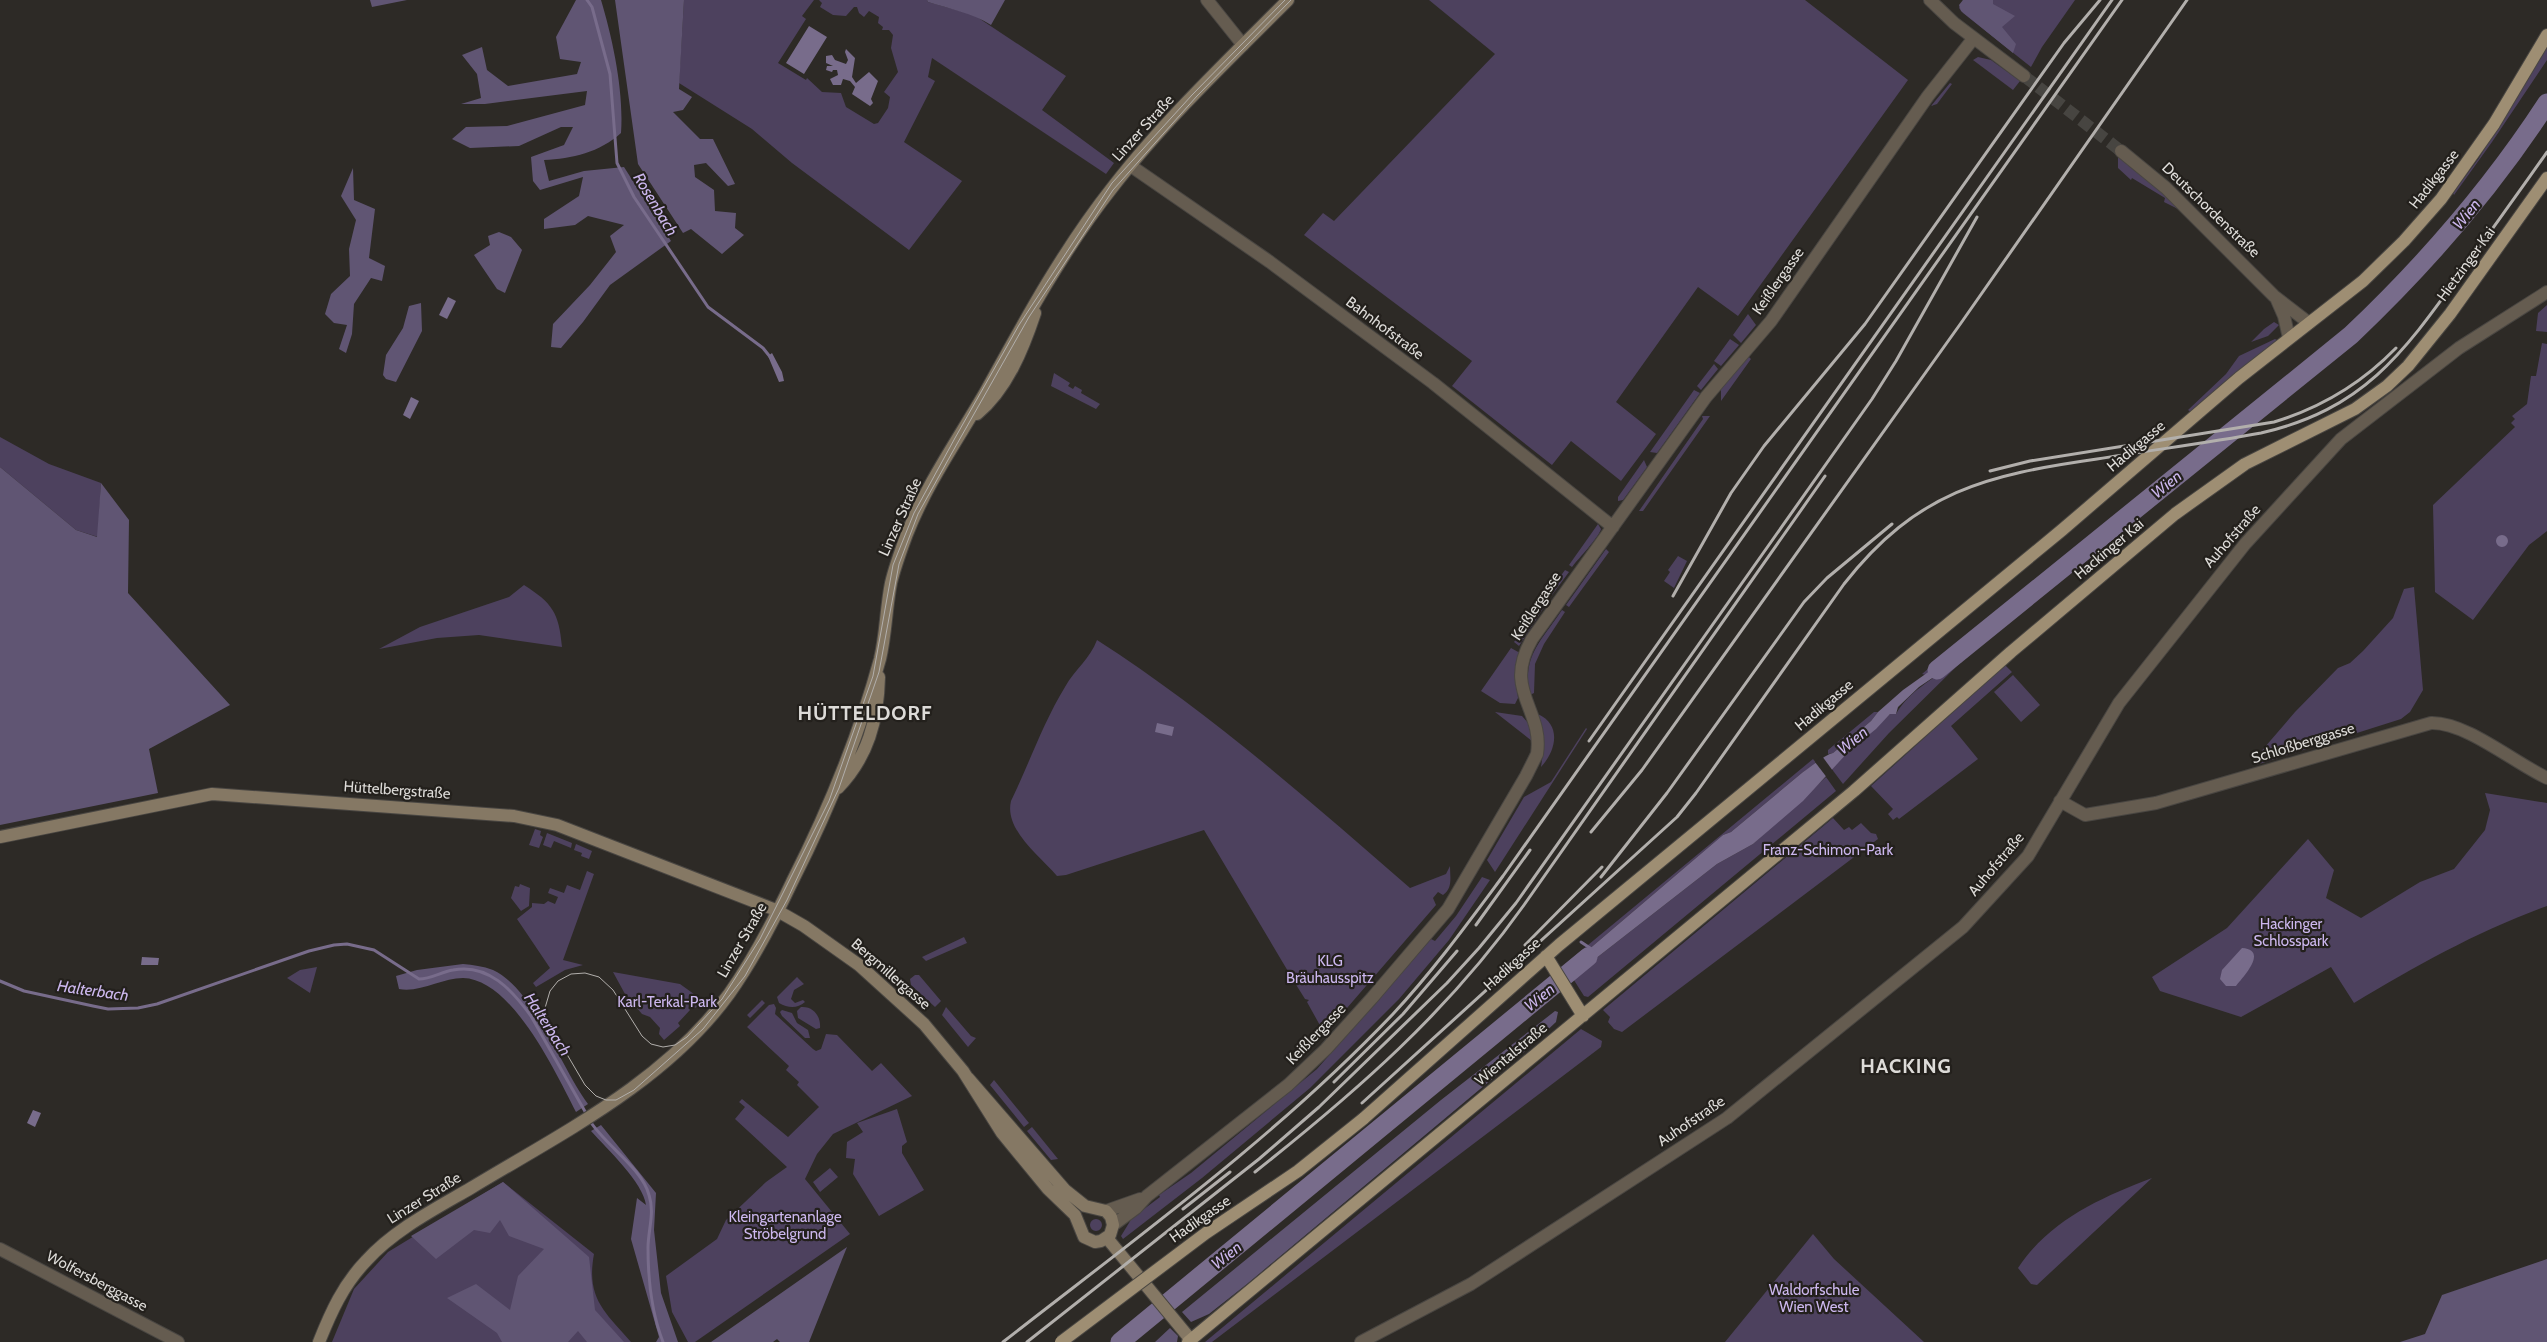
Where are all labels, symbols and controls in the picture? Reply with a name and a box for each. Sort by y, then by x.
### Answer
street label: Linzer Straße [1108,91,1178,165]
street label: Hadikgasse [2405,145,2463,212]
street label: Deutschordenstraße [2158,159,2264,262]
water label: Rosenbach [629,169,682,239]
water label: Wien [2448,195,2484,233]
street label: Hietzinger Kai [2433,223,2499,305]
street label: Keißlergasse [1748,244,1808,318]
street label: Bahnhofstraße [1342,293,1428,363]
street label: Hadikgasse [2103,416,2169,476]
water label: Wien [2147,466,2185,502]
street label: Linzer Straße [875,475,925,559]
street label: Auhofstraße [2200,501,2264,571]
street label: Hackinger Kai [2071,515,2147,583]
street label: Keißlergasse [1507,568,1565,644]
street label: Hadikgasse [1791,675,1857,735]
district label: HÜTTELDORF [797,701,933,725]
street label: Schloßberggasse [2249,719,2357,767]
water label: Wien [1833,722,1871,758]
street label: Hüttelbergstraße [343,777,451,803]
street label: Auhofstraße [1964,828,2028,899]
park label: Franz-Schimon-Park [1763,841,1893,859]
street label: Linzer Straße [713,899,771,981]
park label: Hackinger Schlosspark [2254,915,2329,950]
street label: Hadikgasse [1480,934,1544,994]
street label: Bergmillergasse [848,935,935,1014]
park label: KLG Bräuhausspitz [1286,952,1374,987]
water label: Halterbach [56,976,130,1005]
water label: Wien [1520,979,1558,1015]
water label: Halterbach [520,989,575,1060]
park label: Karl-Terkal-Park [617,993,717,1011]
street label: Keißlergasse [1282,999,1350,1068]
street label: Wientalstraße [1471,1018,1551,1089]
district label: HACKING [1860,1054,1952,1078]
street label: Auhofstraße [1654,1092,1728,1150]
street label: Linzer Straße [384,1168,464,1228]
street label: Hadikgasse [1166,1191,1234,1247]
park label: Kleingartenanlage Ströbelgrund [728,1208,842,1243]
water label: Wien [1207,1237,1245,1273]
street label: Wolfersberggasse [43,1247,151,1315]
park label: Waldorfschule Wien West [1769,1281,1860,1316]

